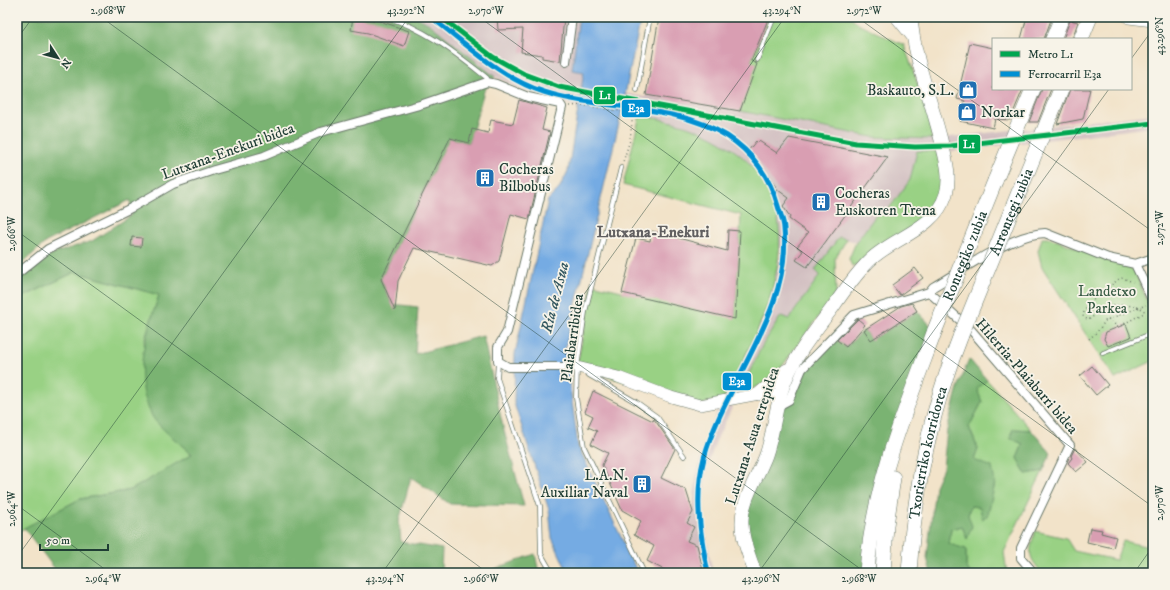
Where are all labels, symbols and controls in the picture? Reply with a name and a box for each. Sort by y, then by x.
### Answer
text: 2.968°W [91,5,126,17]
text: 43.292°N [387,5,425,17]
text: 2.970°W [468,5,505,17]
text: 43.294°N [763,5,801,17]
text: 2.972°W [847,5,882,17]
text: 43.296°N [1154,17,1166,55]
north arrow [38,38,78,78]
legend [992,38,1132,90]
text: Metro L1 [1028,47,1074,62]
text: N [57,56,74,71]
text: Ferrocarril E3a [1028,67,1102,82]
shop icon: Baskauto, S.L. [957,79,979,101]
place label: Baskauto, S.L. [867,81,954,100]
line badge: L1 [593,86,616,105]
text: L1 [599,89,611,103]
line badge: E3a [621,99,651,118]
shop icon: Norkar [956,101,978,123]
text: E3a [628,102,645,116]
place label: Norkar [981,103,1026,122]
street label: Lutxana-Enekuri bidea [159,118,298,184]
line badge: L1 [958,134,981,154]
text: L1 [963,138,975,152]
place label: Cocheras Bilbobus [499,160,554,196]
street label: Arrontegi zubia [985,165,1038,258]
building icon: Cocheras Bilbobus [474,167,496,189]
place label: Cocheras Euskotren Trena [835,184,937,220]
building icon: Cocheras Euskotren Trena [810,191,832,213]
street label: Rontegiko zubia [939,207,992,304]
text: 2.972°W [1154,210,1166,245]
text: 2.966°W [6,216,18,252]
district label: Lutxana-Enekuri [597,222,709,242]
water label: Ría de Asua [536,260,573,336]
park label: Landetxo Parkea [1078,282,1136,318]
street label: Plaiabarribidea [557,292,588,384]
street label: Hilerria-Plaiabarri bidea [971,315,1082,438]
street label: Lutxana-Asua errepidea [721,364,784,507]
line badge: E3a [722,372,752,391]
text: E3a [729,375,746,389]
street label: Txorierriko korridorea [905,383,952,520]
place label: L.A.N. Auxiliar Naval [541,466,628,502]
building icon: L.A.N. Auxiliar Naval [631,473,653,495]
text: 2.970°W [1154,484,1166,521]
text: 2.964°W [6,490,18,527]
scale bar [40,526,108,552]
text: 50 m [46,533,70,548]
text: 2.964°W [85,573,122,585]
text: 43.294°N [366,573,404,585]
text: 2.966°W [463,573,499,585]
text: 43.296°N [742,573,780,585]
text: 2.968°W [842,573,877,585]

